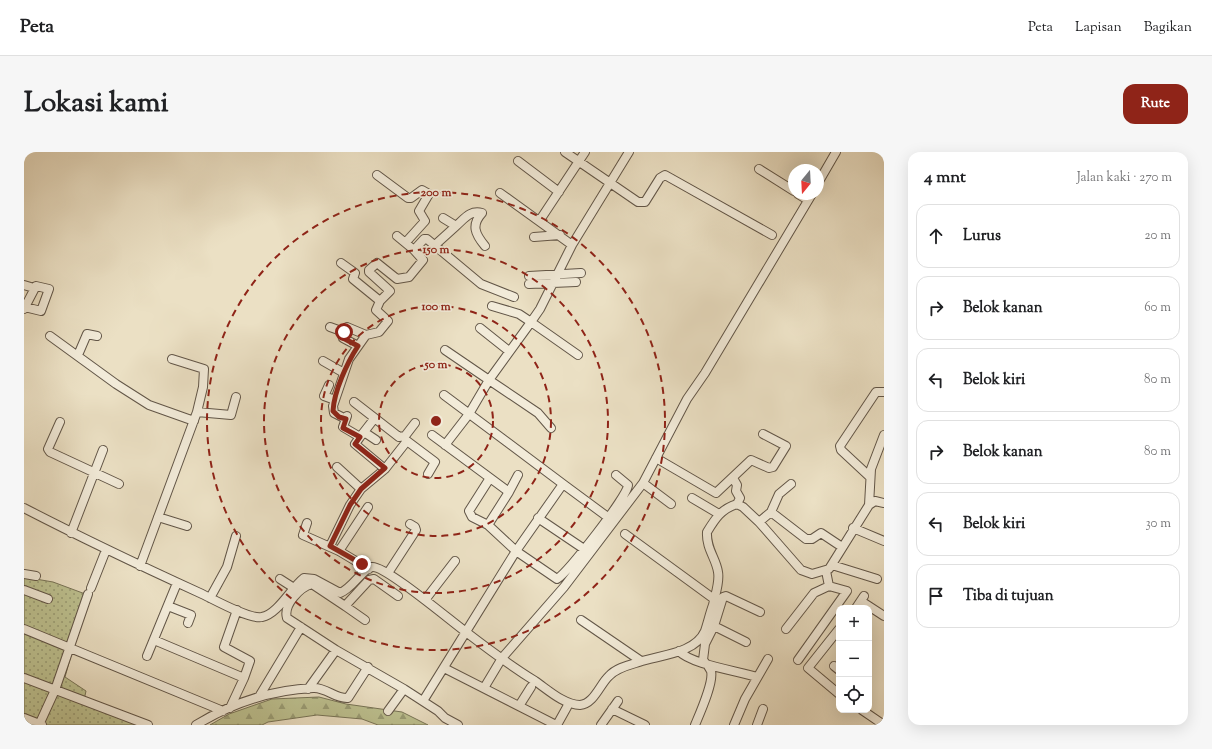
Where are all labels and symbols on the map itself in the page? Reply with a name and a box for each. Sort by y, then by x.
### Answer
north arrow [788,164,824,200]
text: 200 m [421,184,451,202]
text: 150 m [421,241,450,259]
text: 100 m [420,298,451,316]
route start [335,323,353,341]
text: 50 m [424,356,448,374]
centre of rings [429,414,443,428]
route end [353,555,371,573]

